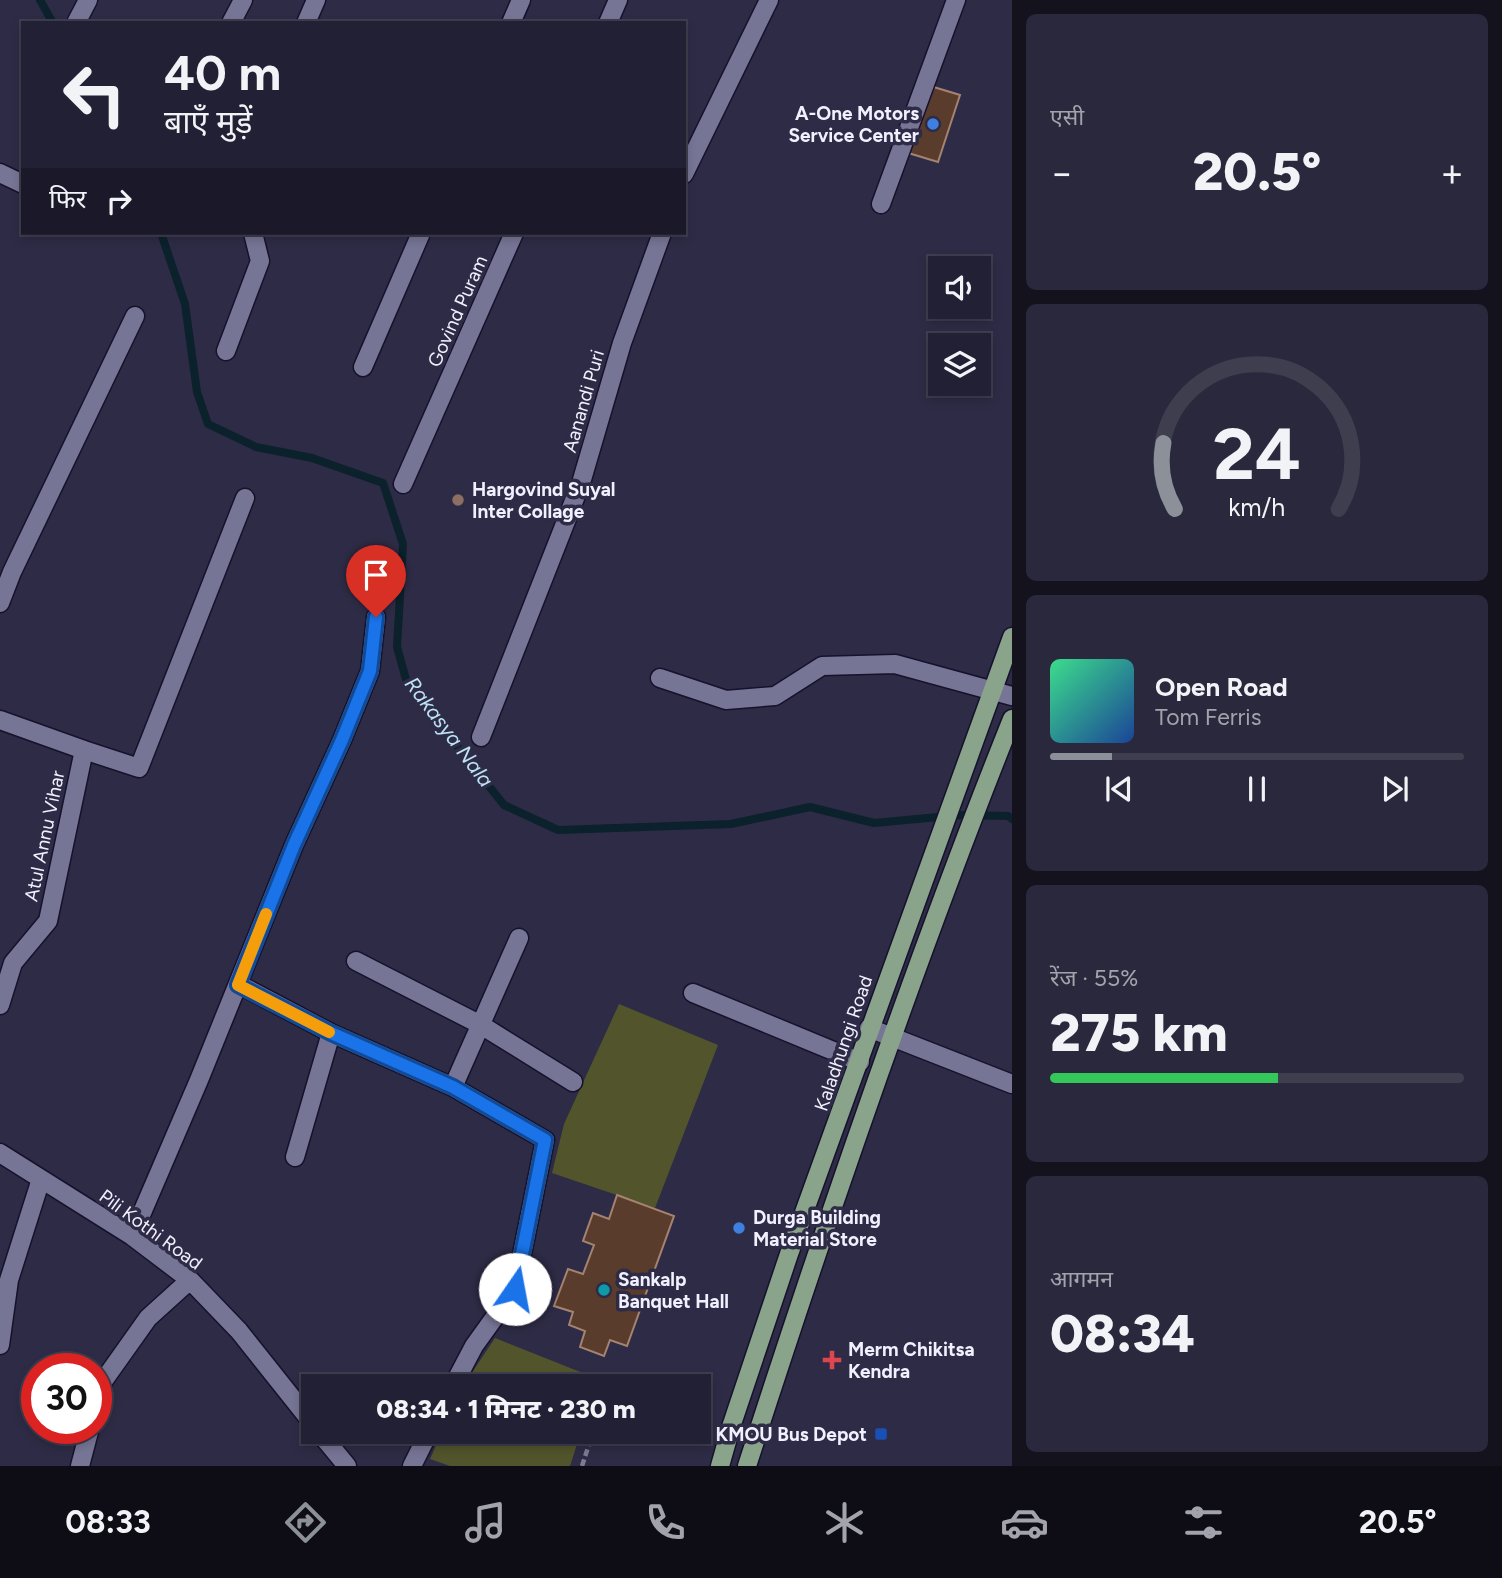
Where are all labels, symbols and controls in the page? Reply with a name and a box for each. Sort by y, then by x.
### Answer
text: 40 m [164,43,281,102]
icon: left [49,49,140,140]
place label: A-One Motors Service Center [788,102,919,147]
text: बाएँ मुड़ें [164,103,252,141]
text: एसी [1050,103,1084,131]
marker: A-One Motors Service Center [925,116,941,132]
text: 20.5° [1193,141,1321,203]
text: − [1050,150,1074,196]
text: + [1440,150,1464,196]
icon: right [100,182,138,220]
text: फिर [49,183,86,215]
street label: Govind Puram [423,252,492,371]
map controls [928,256,991,396]
button: sound [928,256,991,319]
button: layers [928,333,991,396]
street label: Aanandi Puri [558,347,609,455]
text: 24 [1213,410,1301,497]
place label: Hargovind Suyal Inter Collage [472,478,616,523]
text: km/h [1228,491,1286,521]
marker: Hargovind Suyal Inter Collage [450,492,466,508]
pin [346,545,406,617]
icon: arrive [357,556,395,594]
text: Open Road [1155,671,1288,703]
water label: Rakasya Nala [400,672,499,792]
text: Tom Ferris [1155,703,1261,731]
street label: Atul Annu Vihar [19,768,70,904]
icon: previous [1100,770,1138,808]
icon: pause [1238,770,1276,808]
icon: next [1376,770,1414,808]
text: रेंज · 55% [1050,964,1138,992]
street label: Kaladhungi Road [809,972,877,1114]
text: 275 km [1050,1002,1227,1064]
street label: Pili Kothi Road [95,1184,207,1274]
place label: Durga Building Material Store [753,1206,881,1251]
marker: Durga Building Material Store [731,1220,747,1236]
position arrow [478,1252,552,1326]
text: आगमन [1050,1265,1113,1293]
place label: Sankalp Banquet Hall [618,1268,729,1313]
marker: Sankalp Banquet Hall [596,1282,612,1298]
text: 08:34 [1050,1303,1195,1365]
place label: Merm Chikitsa Kendra [848,1338,975,1383]
marker: Merm Chikitsa Kendra [822,1350,842,1370]
speed limit sign: 30 [21,1353,112,1444]
text: 08:34 · 1 मिनट · 230 m [376,1393,636,1425]
place label: KMOU Bus Depot [715,1423,867,1446]
marker: KMOU Bus Depot [873,1426,889,1442]
icon: directions [281,1498,330,1547]
icon: music [461,1498,510,1547]
icon: phone [641,1498,690,1547]
icon: climate [820,1498,869,1547]
icon: car [1000,1498,1049,1547]
icon: filters [1179,1498,1228,1547]
text: 08:33 [65,1503,151,1541]
text: 20.5° [1359,1503,1437,1541]

